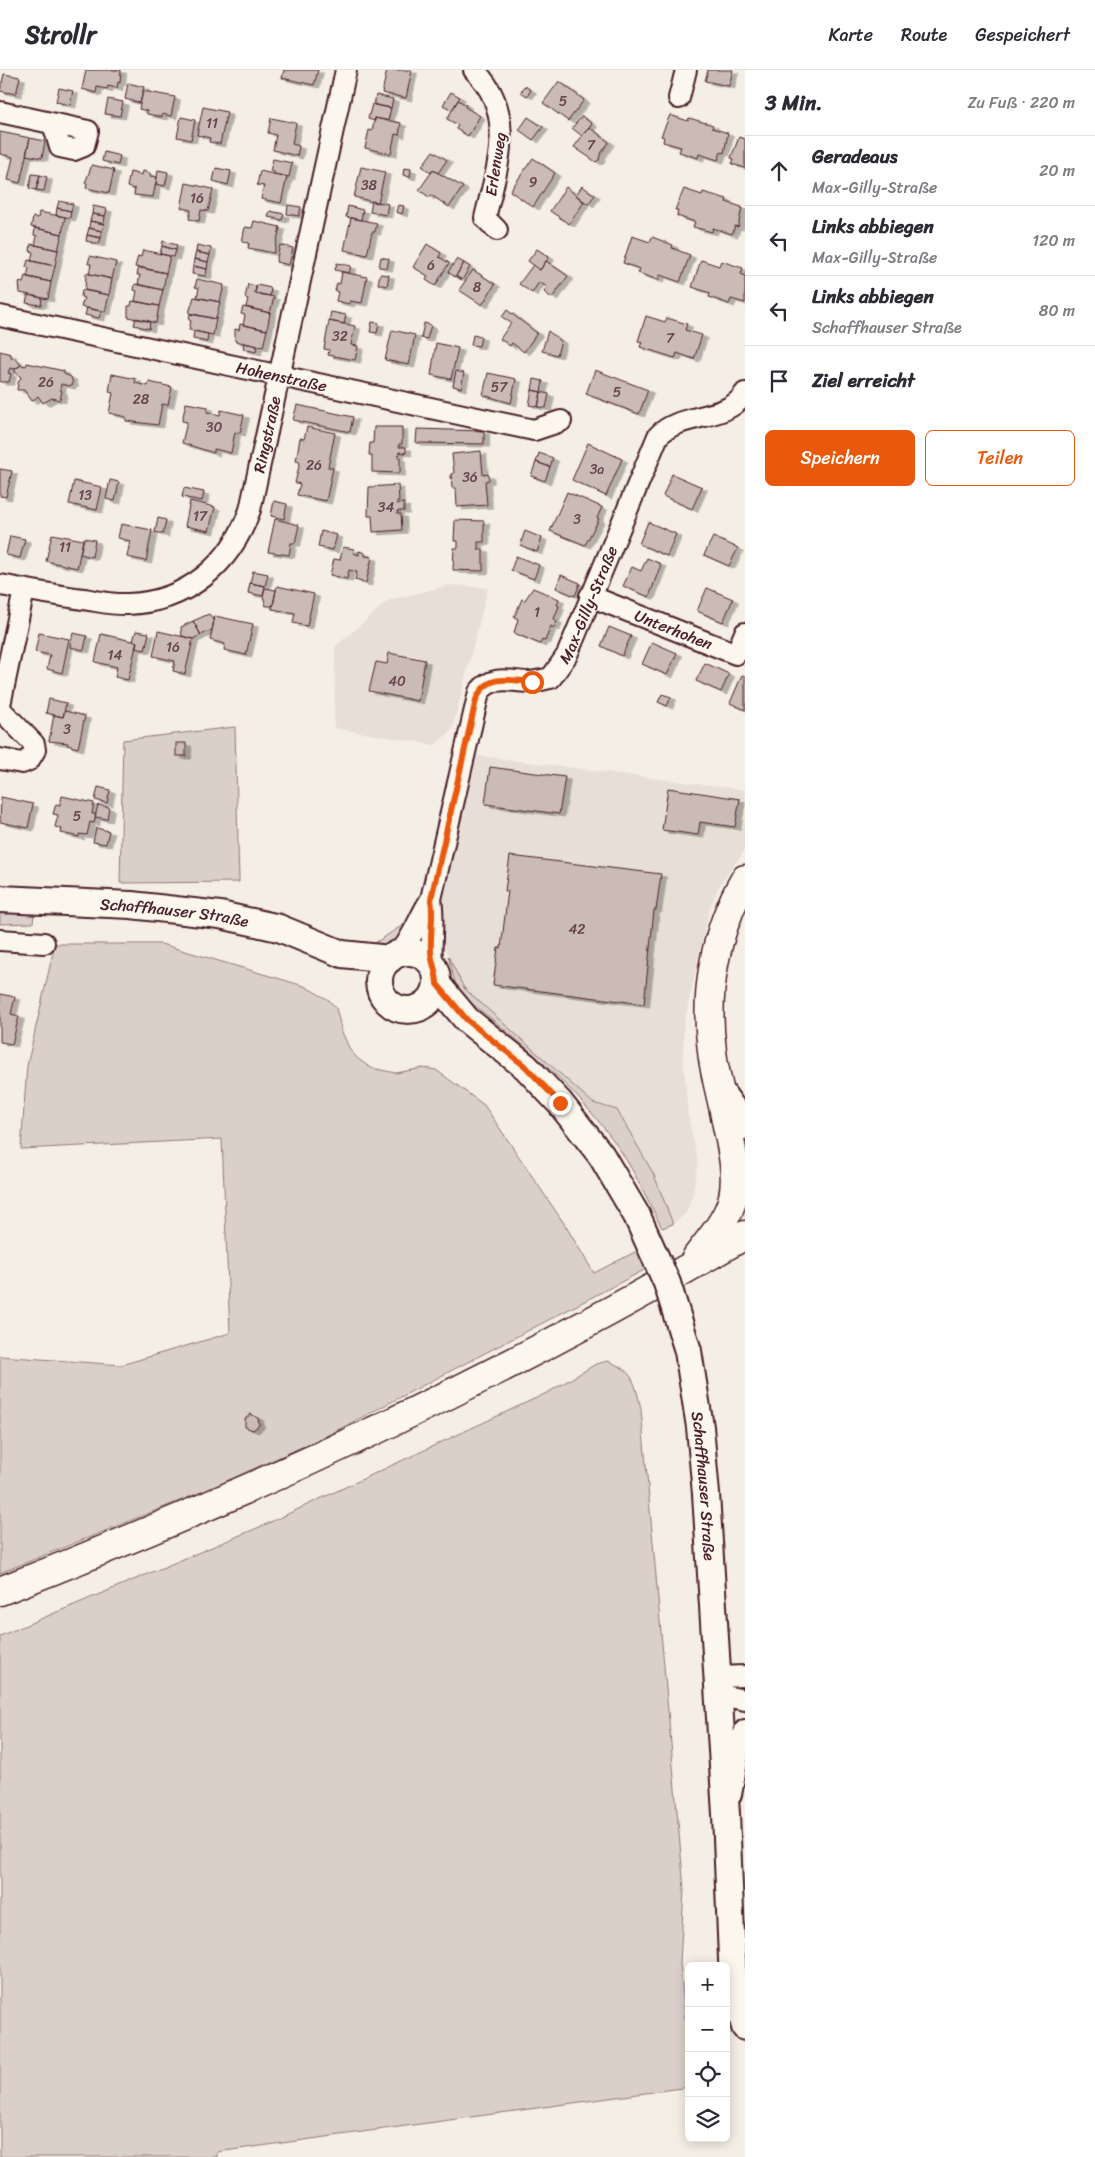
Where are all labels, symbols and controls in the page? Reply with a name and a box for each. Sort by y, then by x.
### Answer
text: Strollr [25,14,96,56]
text: Karte [828,19,873,51]
text: Route [901,19,947,51]
text: Gespeichert [975,19,1070,51]
text: 3 Min. [765,84,823,122]
text: Zu Fuß · 220 m [968,88,1075,117]
house number: 5 [559,89,568,114]
house number: 11 [206,111,218,136]
street label: Erlenweg [476,130,515,198]
house number: 7 [587,133,596,158]
text: Geradeaus [812,140,898,173]
text: 20 m [1039,156,1075,185]
icon: ahead [765,157,793,185]
house number: 9 [529,170,538,195]
house number: 38 [361,173,378,198]
text: Max-Gilly-Straße [812,173,937,202]
house number: 16 [190,186,204,211]
text: Links abbiegen [812,210,934,243]
text: 120 m [1032,226,1075,255]
icon: left [765,227,793,255]
text: Max-Gilly-Straße [812,243,937,272]
house number: 6 [427,253,435,278]
house number: 8 [473,275,482,300]
text: Links abbiegen [812,280,934,313]
text: 80 m [1039,296,1075,325]
icon: left [765,297,793,325]
text: Schaffhauser Straße [812,313,962,342]
house number: 32 [332,324,348,349]
house number: 7 [666,326,675,351]
street label: Hohenstraße [233,353,330,400]
text: Ziel erreicht [812,364,915,397]
icon: arrive [765,367,793,395]
house number: 26 [38,370,54,395]
house number: 57 [491,375,508,400]
house number: 5 [613,380,622,405]
house number: 28 [133,387,150,412]
street label: Ringstraße [245,393,290,476]
house number: 30 [206,415,222,440]
button: Speichern [765,430,915,486]
button: Teilen [925,430,1075,486]
house number: 26 [306,453,322,478]
house number: 3a [590,457,604,482]
house number: 36 [462,465,478,490]
house number: 13 [78,483,92,508]
house number: 34 [378,495,394,520]
house number: 17 [193,504,208,529]
house number: 3 [573,507,581,532]
house number: 11 [59,535,71,560]
street label: Max-Gilly-Straße [551,541,626,670]
house number: 1 [534,600,540,625]
street label: Unterhohen [630,601,717,658]
house number: 16 [166,635,180,660]
house number: 14 [108,643,123,668]
house number: 40 [388,669,406,694]
route start [521,671,544,694]
house number: 3 [63,717,71,742]
house number: 5 [73,804,82,829]
street label: Schaffhauser Straße [99,890,252,936]
house number: 42 [569,917,585,942]
route end [549,1092,572,1115]
street label: Schaffhauser Straße [683,1409,724,1562]
map controls [685,1962,730,2142]
button: + [685,1962,730,2007]
button: − [685,2007,730,2052]
button: locate [685,2052,730,2097]
button: layers [685,2097,730,2142]

